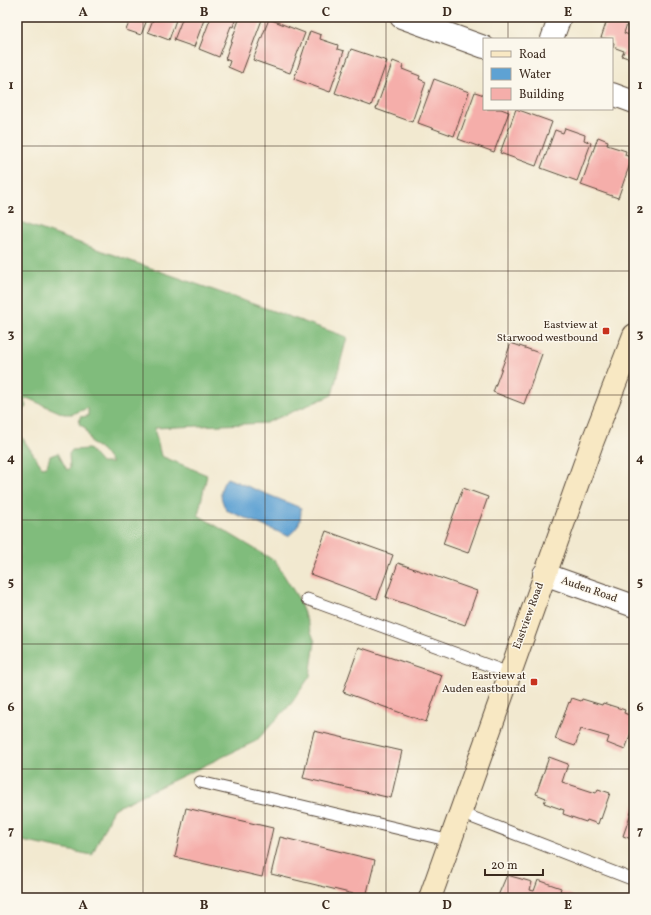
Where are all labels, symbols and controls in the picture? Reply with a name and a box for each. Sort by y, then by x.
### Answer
text: A [78,4,88,22]
text: B [200,4,209,22]
text: C [322,4,330,22]
text: D [442,4,452,22]
text: E [564,4,572,22]
legend [483,38,613,110]
text: Road [519,47,546,63]
text: Water [519,67,551,83]
text: 1 [8,77,14,95]
text: 1 [637,77,643,95]
text: Building [519,87,564,103]
text: 2 [8,201,15,219]
text: 2 [637,201,644,219]
place label: Eastview at Starwood westbound [497,318,598,346]
text: 3 [8,326,15,344]
marker: Eastview at Starwood westbound [601,326,611,336]
text: 3 [637,326,644,344]
text: 4 [7,450,15,468]
text: 4 [636,450,644,468]
street label: Auden Road [559,573,619,607]
text: 5 [8,574,14,592]
text: 5 [637,574,643,592]
street label: Eastview Road [510,580,548,652]
place label: Eastview at Auden eastbound [442,669,526,697]
marker: Eastview at Auden eastbound [529,677,539,687]
text: 6 [7,699,15,717]
text: 6 [636,699,644,717]
text: 7 [8,823,14,841]
text: 7 [637,823,643,841]
scale bar [485,851,543,877]
text: 20 m [491,858,518,874]
text: A [78,897,88,915]
text: B [200,897,209,915]
text: C [322,897,330,915]
text: D [442,897,452,915]
text: E [564,897,572,915]

